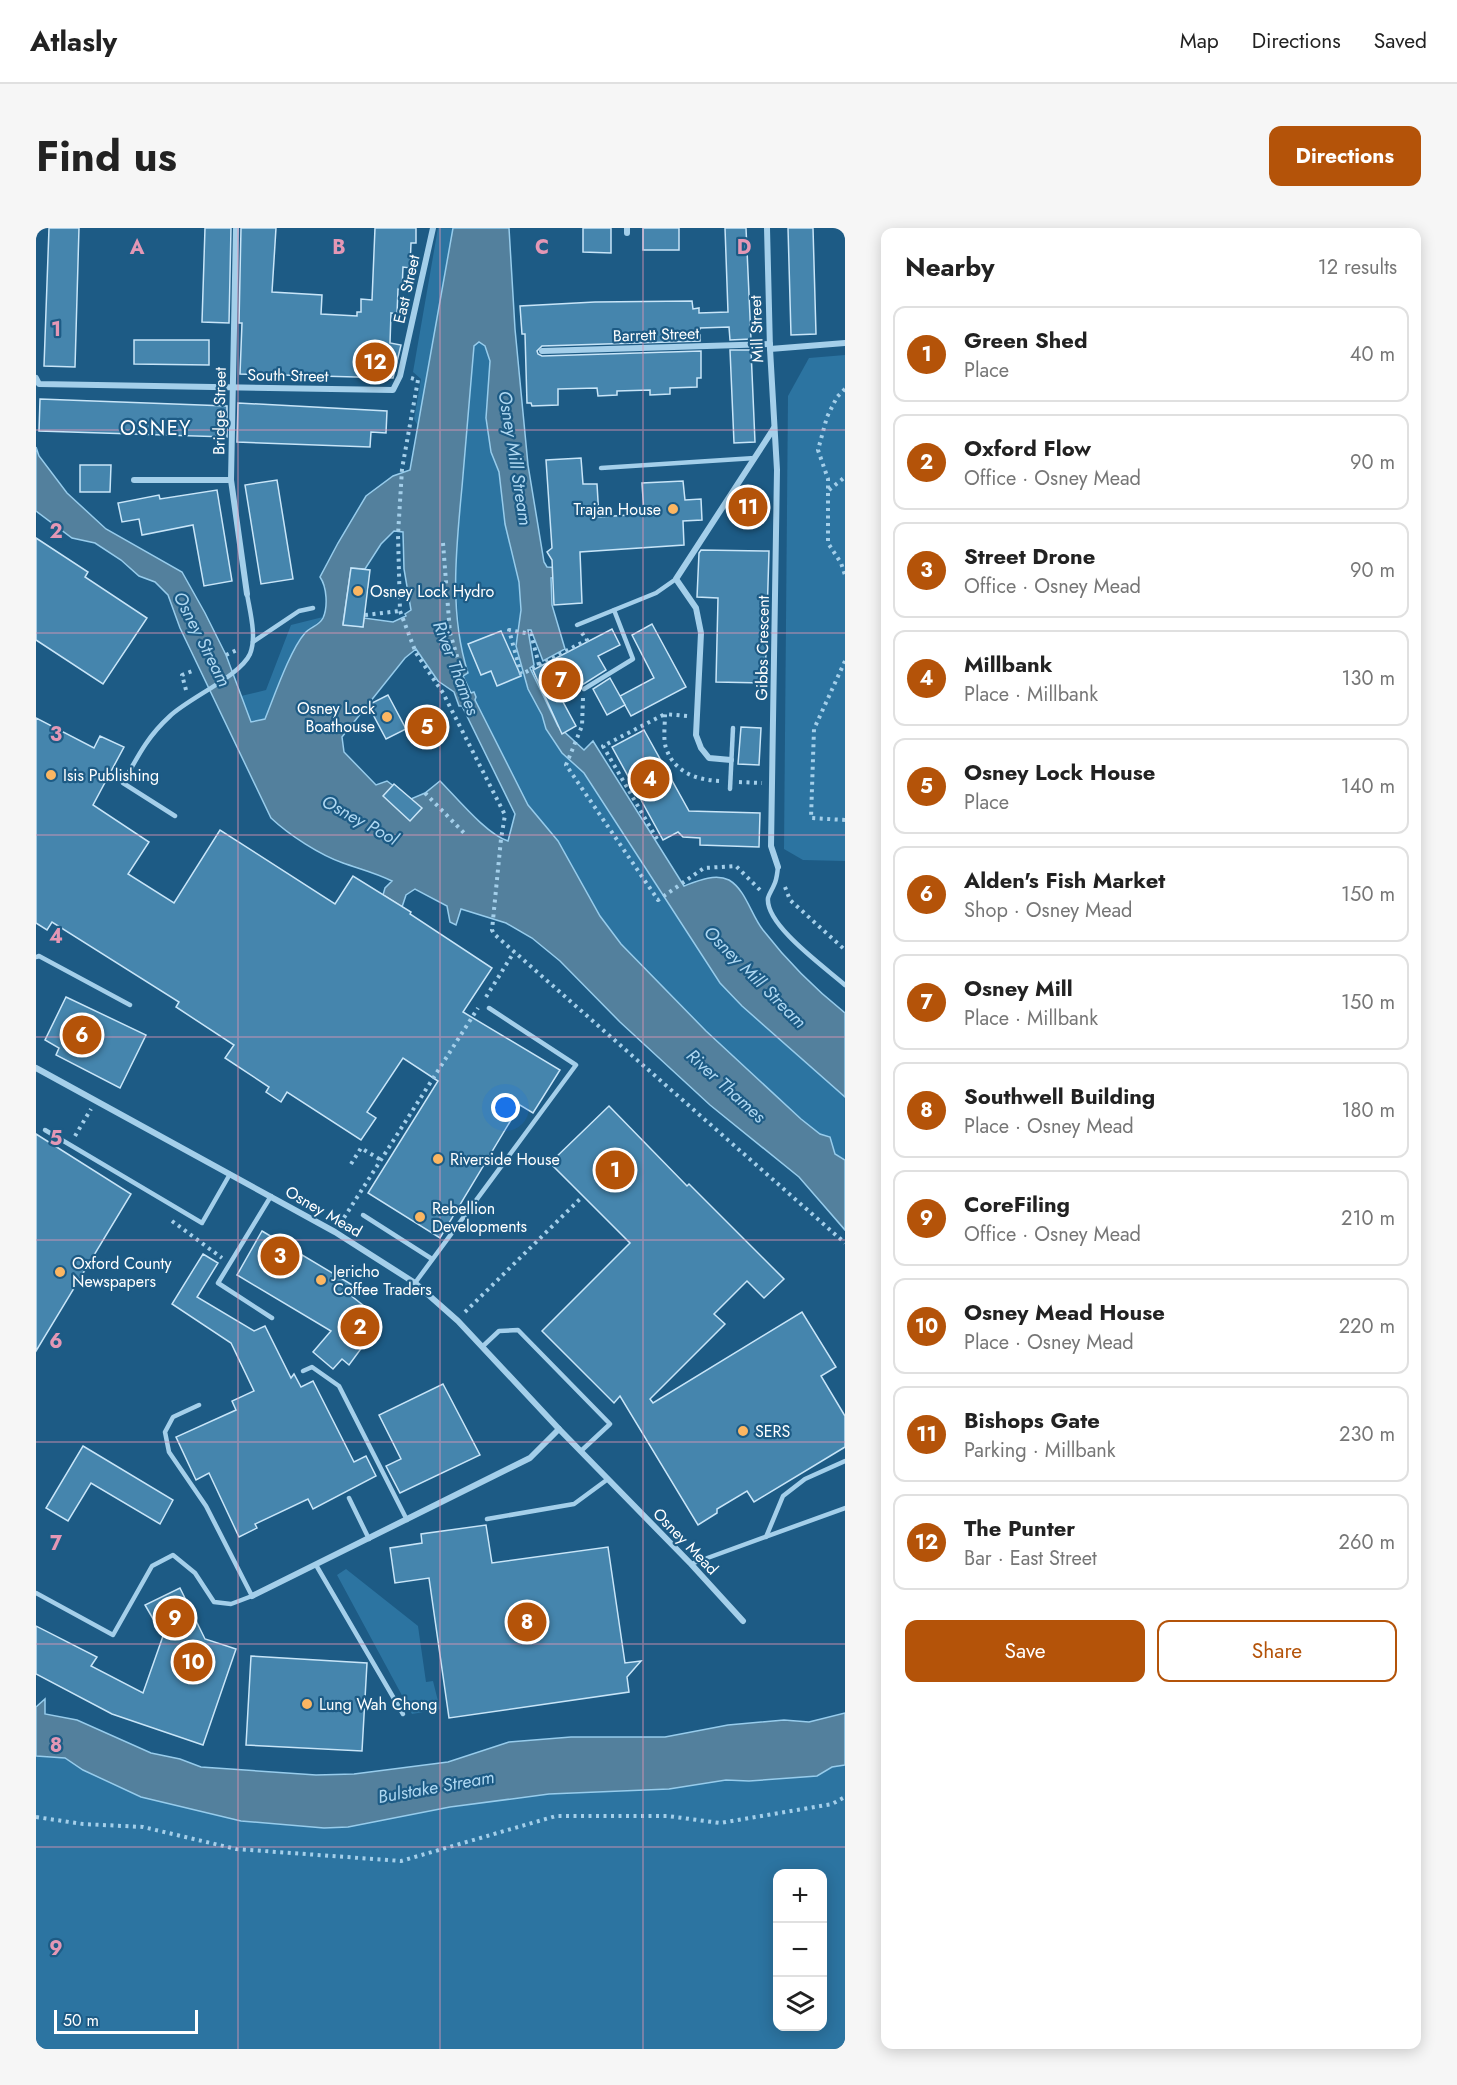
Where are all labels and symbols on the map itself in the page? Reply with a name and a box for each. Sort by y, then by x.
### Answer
text: A [129,233,145,262]
text: B [332,233,346,262]
text: C [535,233,549,262]
text: D [737,233,751,262]
street label: East Street [387,252,426,326]
street label: Mill Street [744,295,769,363]
text: 1 [51,315,61,344]
street label: Barrett Street [613,321,700,347]
pin: 12 [356,340,394,384]
street label: South Street [247,363,329,388]
street label: Bridge Street [207,367,232,455]
water label: Osney Mill Stream [492,389,538,527]
district label: OSNEY [120,414,192,443]
pin: 11 [728,484,768,530]
place label: Trajan House [573,498,661,521]
marker: Trajan House [666,502,680,516]
text: 2 [49,517,63,546]
place label: Osney Lock Hydro [370,580,495,603]
marker: Osney Lock Hydro [351,584,365,598]
water label: Osney Stream [167,587,237,691]
street label: Gibbs Crescent [750,595,775,701]
water label: River Thames [426,617,486,720]
pin: 7 [542,658,580,702]
place label: Osney Lock Boathouse [297,697,376,738]
pin: 5 [408,704,446,750]
marker: Osney Lock Boathouse [380,710,394,724]
text: 3 [50,720,62,749]
pin: 4 [630,756,670,802]
place label: Isis Publishing [63,764,159,787]
marker: Isis Publishing [44,768,58,782]
water label: Osney Pool [317,788,404,852]
water label: Osney Mill Stream [698,920,812,1034]
text: 4 [49,922,63,951]
pin: 6 [62,1012,102,1058]
water label: River Thames [680,1043,772,1129]
your location [491,1093,520,1122]
text: 5 [50,1124,63,1153]
place label: Riverside House [450,1148,560,1171]
pin: 1 [596,1148,634,1192]
marker: Riverside House [431,1152,445,1166]
street label: Osney Mead [281,1180,366,1243]
place label: Rebellion Developments [432,1197,527,1238]
marker: Rebellion Developments [413,1210,427,1224]
pin: 3 [260,1234,300,1278]
place label: Oxford County Newspapers [72,1252,172,1293]
place label: Jericho Coffee Traders [331,1260,432,1301]
marker: Oxford County Newspapers [53,1265,67,1279]
marker: Jericho Coffee Traders [314,1273,328,1287]
pin: 2 [340,1304,380,1350]
text: 6 [49,1327,63,1356]
place label: SERS [755,1420,791,1443]
marker: SERS [736,1424,750,1438]
street label: Osney Mead [648,1503,724,1580]
text: 7 [50,1529,63,1558]
pin: 9 [156,1596,194,1640]
pin: 8 [508,1600,546,1644]
pin: 10 [174,1640,212,1684]
place label: Lung Wah Chong [319,1693,437,1716]
marker: Lung Wah Chong [300,1697,314,1711]
text: 8 [50,1731,62,1760]
water label: Bulstake Stream [376,1764,496,1810]
text: 9 [49,1934,63,1963]
scale bar [54,2007,198,2034]

